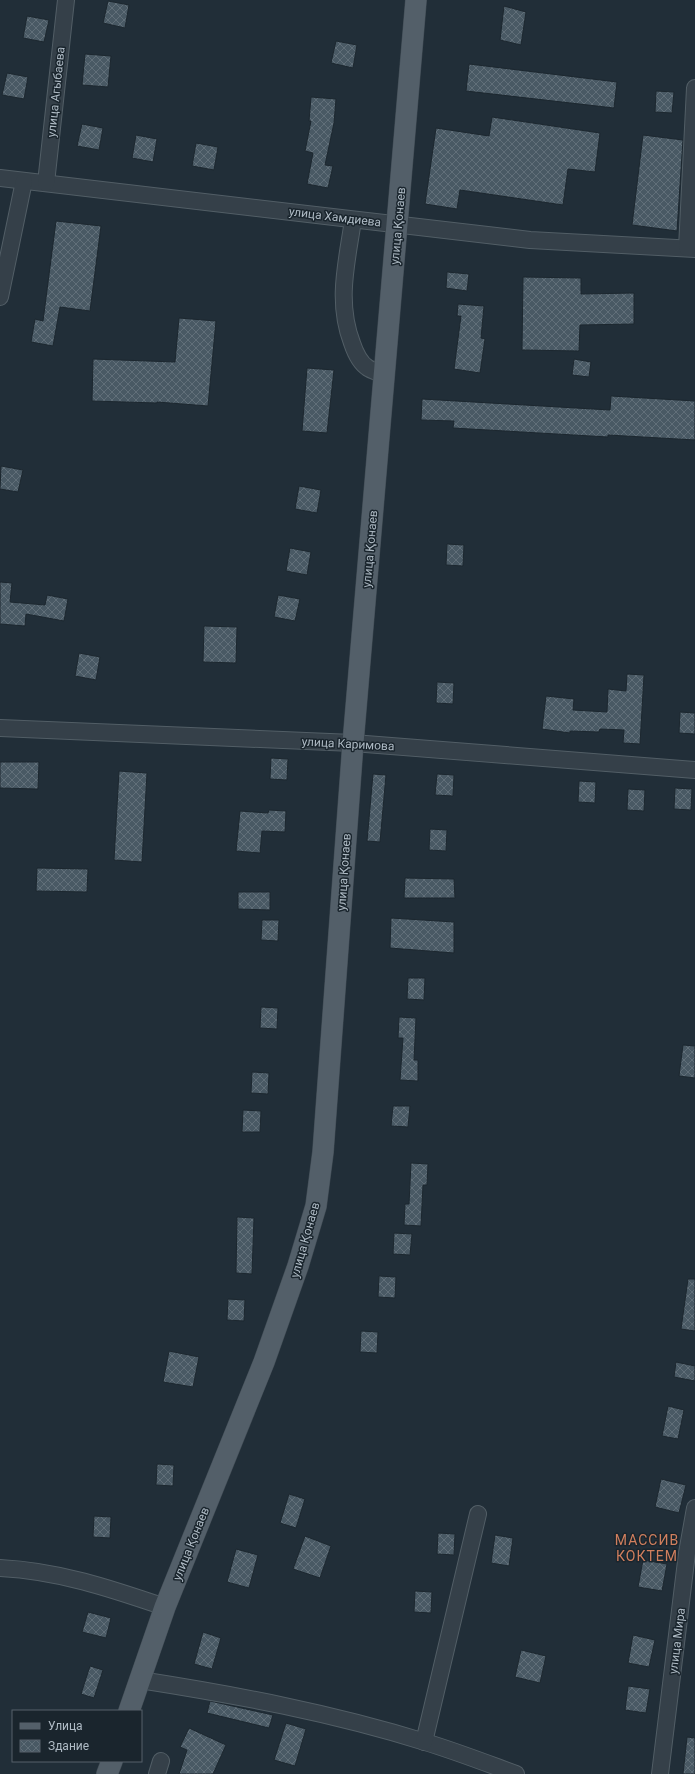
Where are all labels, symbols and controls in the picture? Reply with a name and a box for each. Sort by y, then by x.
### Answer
street label: улица Агыбаева [44,46,68,138]
street label: улица Қонаев [388,187,408,265]
street label: улица Хамдиева [288,204,382,230]
street label: улица Қонаев [360,510,380,588]
street label: улица Каримова [301,735,395,753]
street label: улица Қонаев [334,833,354,911]
street label: улица Қонаев [288,1201,322,1279]
street label: улица Қонаев [170,1505,212,1583]
district label: МАССИВ КОКТЕМ [615,1532,679,1564]
street label: улица Мира [666,1607,688,1675]
legend [12,1710,142,1762]
text: Улица [48,1719,83,1733]
text: Здание [48,1739,89,1753]

